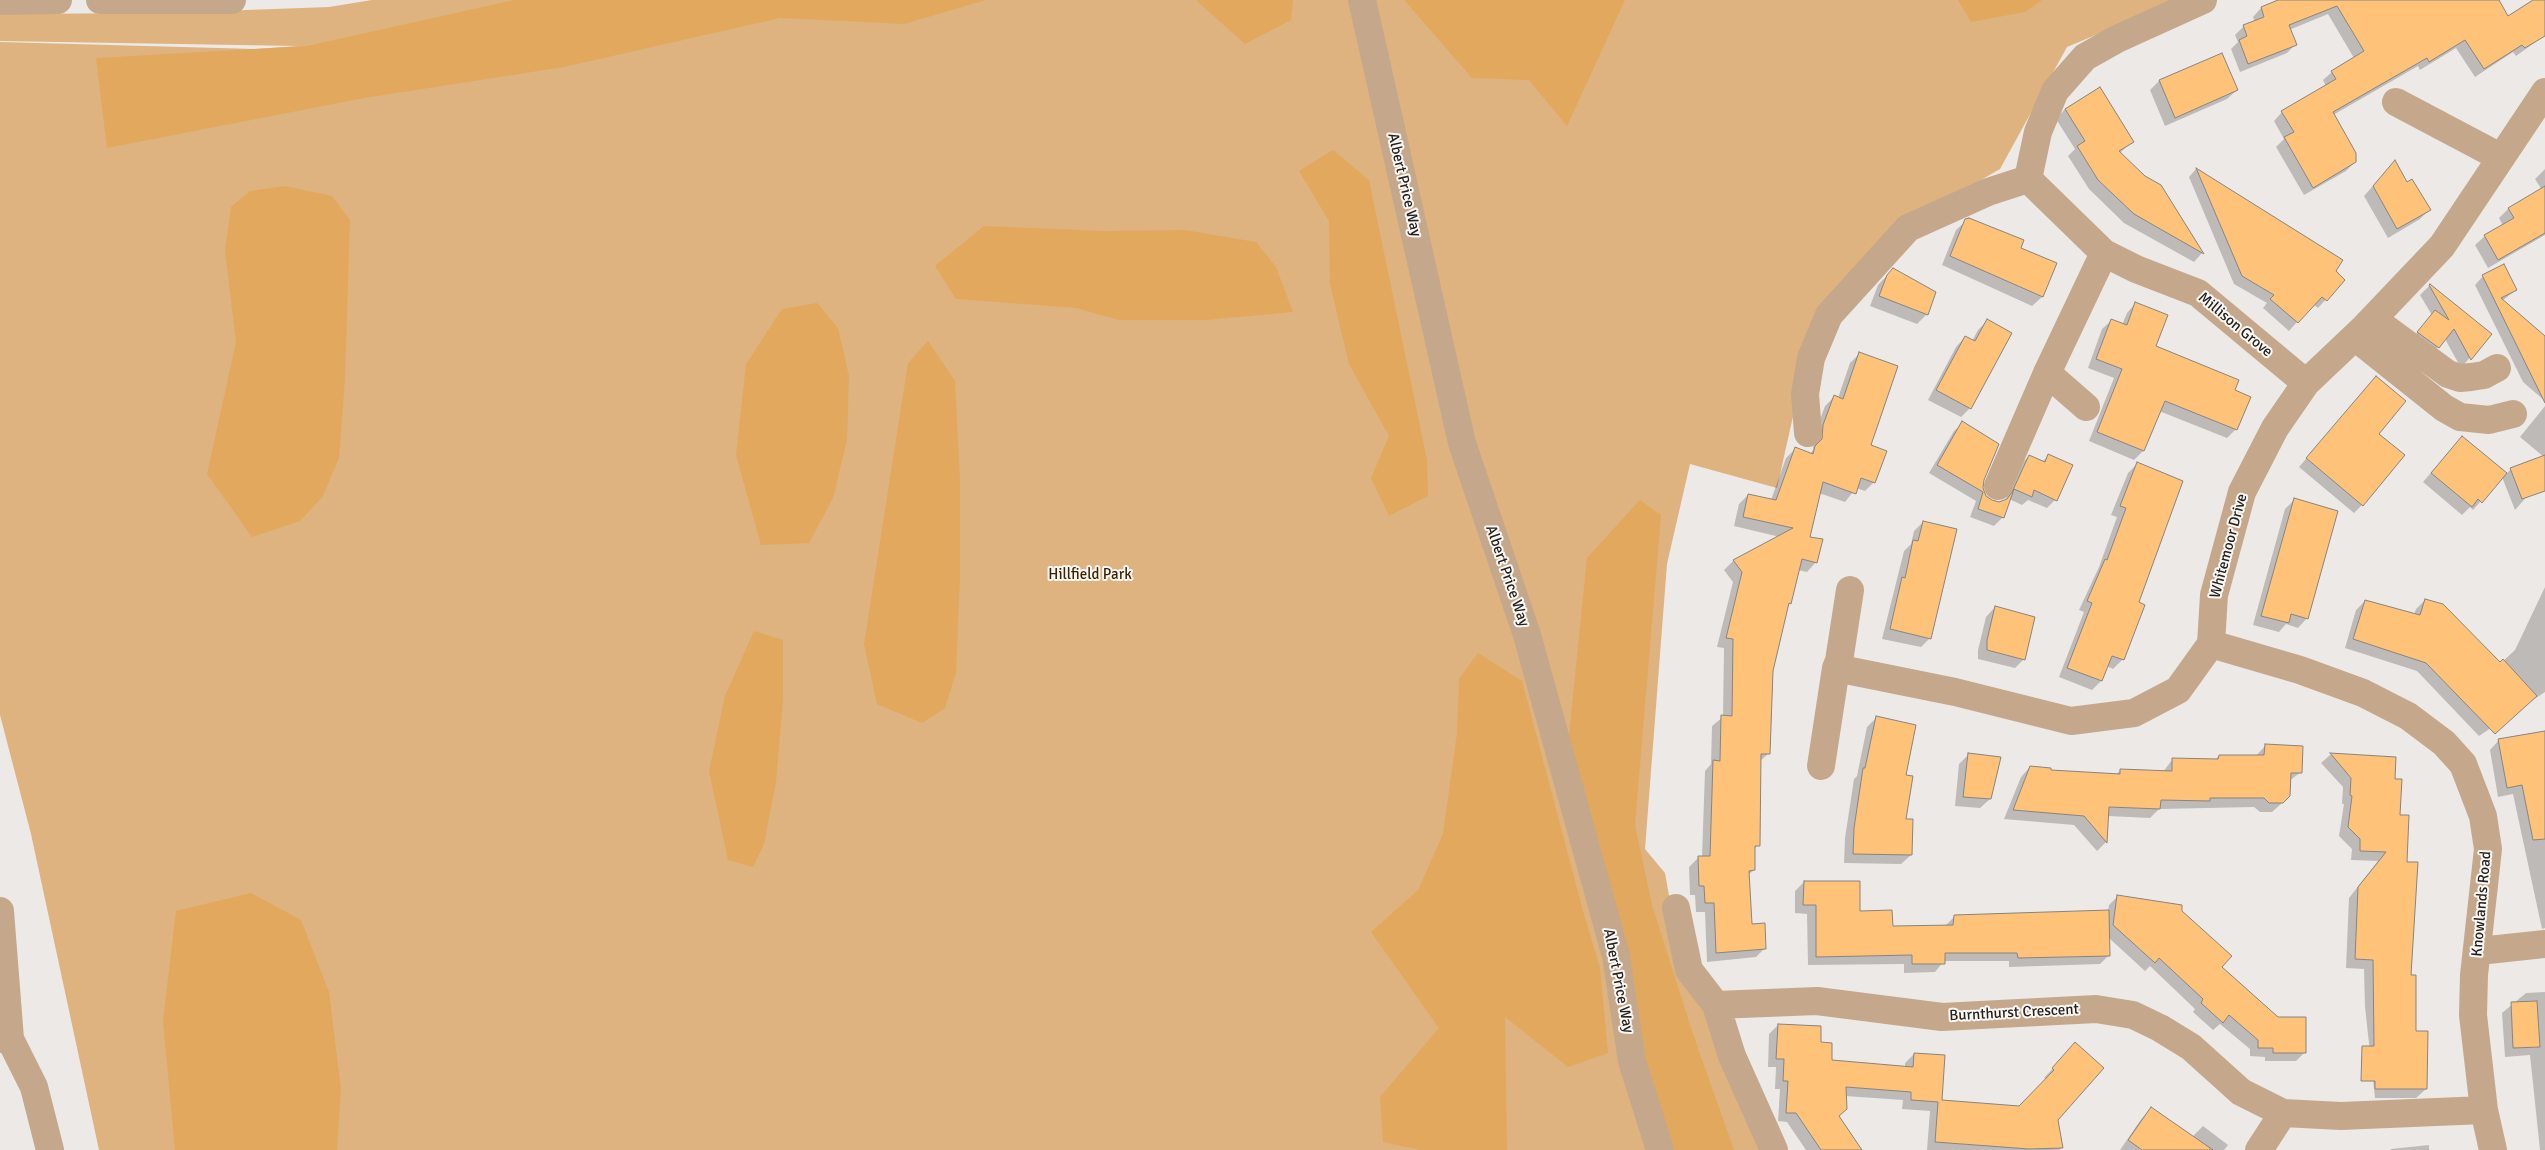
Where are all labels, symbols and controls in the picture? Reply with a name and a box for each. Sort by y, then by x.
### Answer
street label: Albert Price Way [1383,131,1425,239]
street label: Millison Grove [2194,289,2276,361]
street label: Whitemoor Drive [2206,492,2252,600]
street label: Albert Price Way [1481,523,1533,629]
park label: Hillfield Park [1048,566,1132,584]
street label: Knowlands Road [2468,851,2496,957]
street label: Albert Price Way [1599,927,1637,1035]
street label: Burnthurst Crescent [1949,1001,2079,1025]

